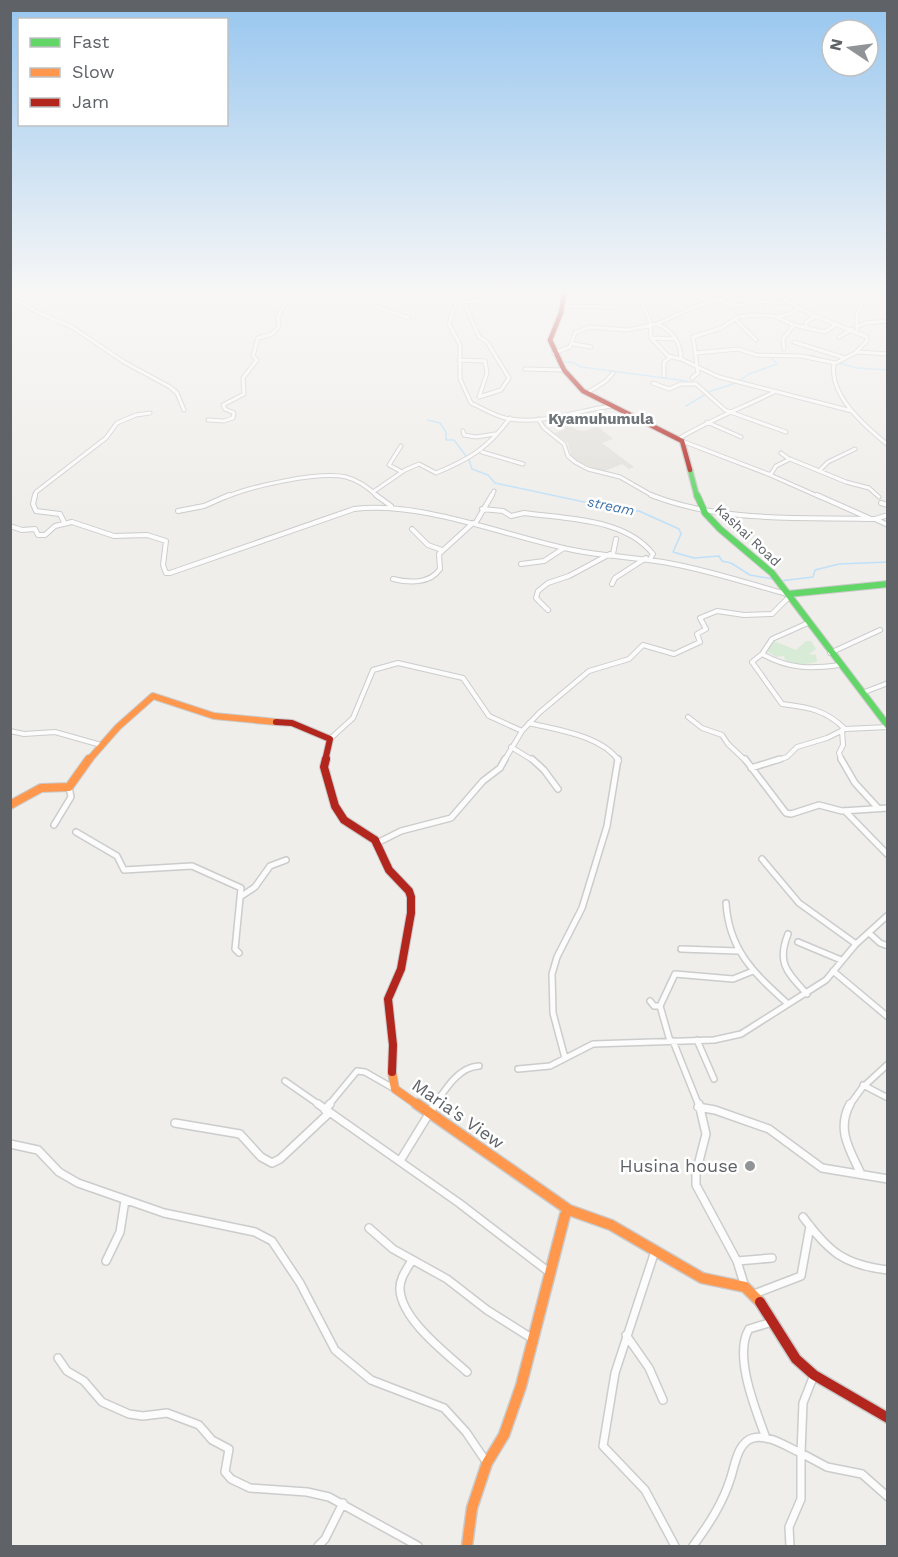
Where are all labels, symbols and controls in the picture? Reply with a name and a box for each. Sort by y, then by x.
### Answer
legend [18,18,228,126]
north arrow [820,18,880,78]
text: Fast [72,31,110,52]
text: N [825,37,846,53]
text: Slow [72,61,115,82]
text: Jam [72,91,109,112]
district label: Kyamuhumula [548,410,654,428]
water label: stream [586,493,636,519]
street label: Kashai Road [712,501,784,569]
street label: Maria's View [408,1074,508,1153]
place label: Husina house [620,1155,738,1176]
marker: Husina house [743,1159,757,1173]

